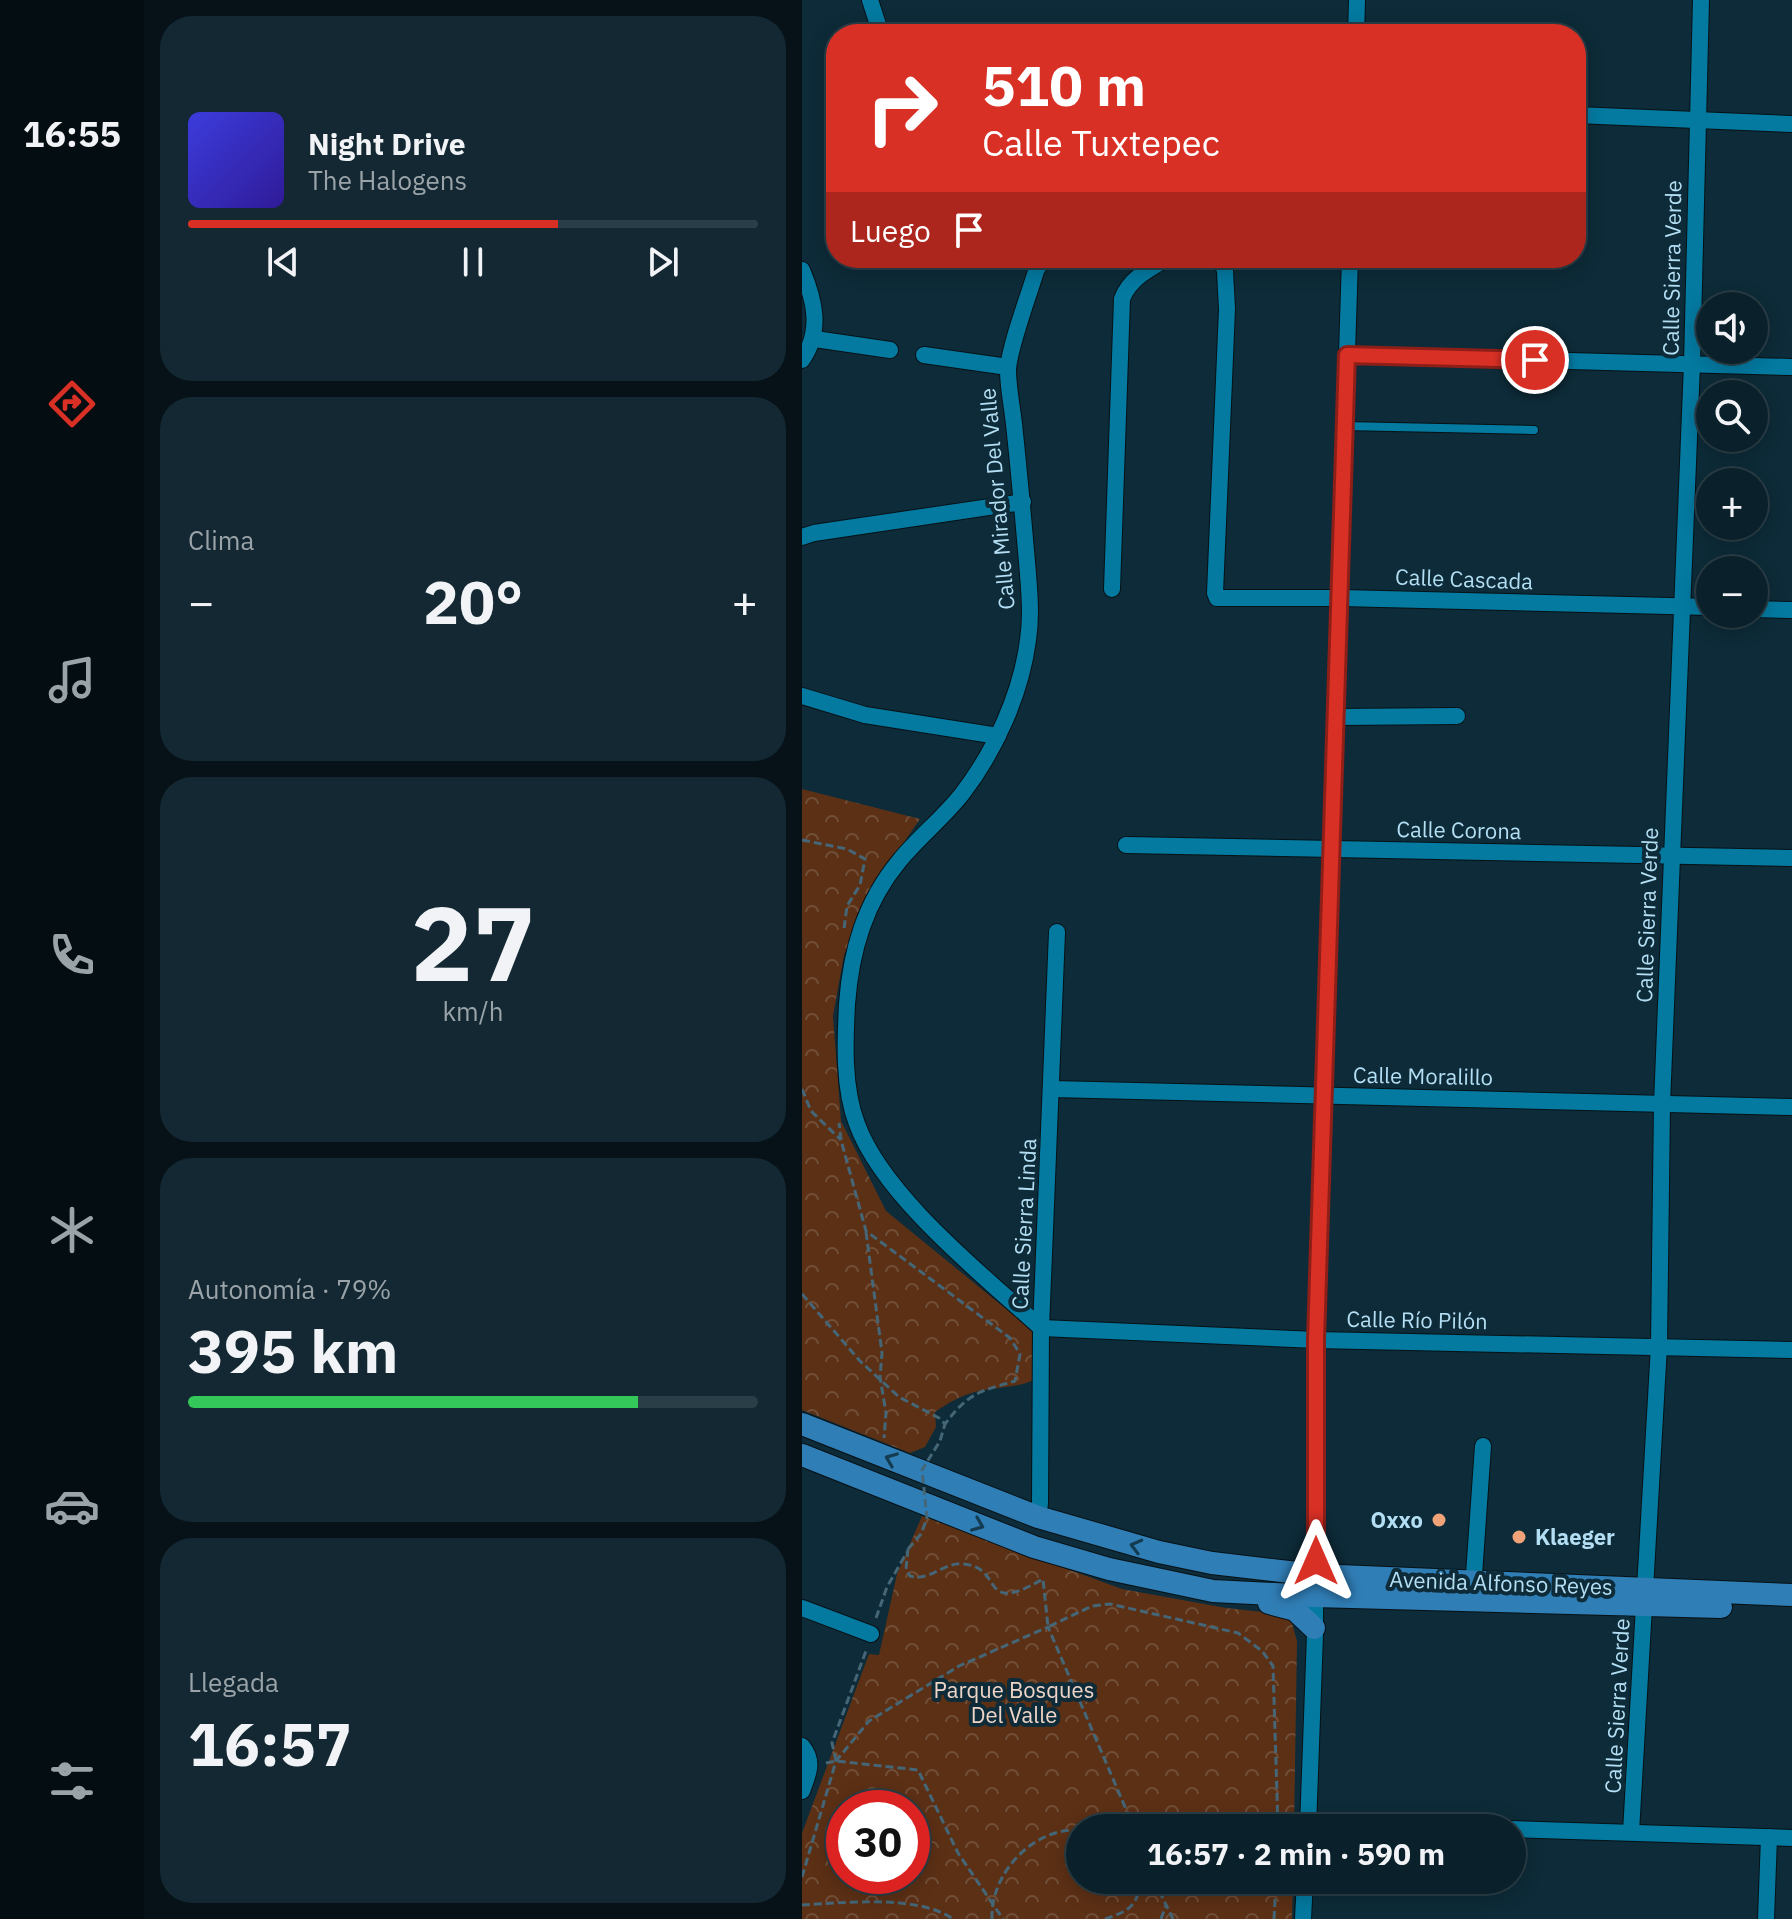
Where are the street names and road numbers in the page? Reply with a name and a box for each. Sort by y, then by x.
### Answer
street label: Calle Sierra Verde [1655,180,1688,356]
street label: Calle Mirador Del Valle [972,387,1021,611]
street label: Calle Cascada [1395,562,1534,595]
street label: Calle Corona [1396,814,1522,845]
street label: Calle Sierra Verde [1629,827,1664,1003]
street label: Calle Moralillo [1353,1060,1493,1091]
street label: Calle Sierra Linda [1005,1137,1042,1310]
street label: Calle Río Pilón [1346,1304,1488,1335]
street label: Avenida Alfonso Reyes [1389,1564,1613,1601]
street label: Calle Sierra Verde [1597,1618,1636,1794]

